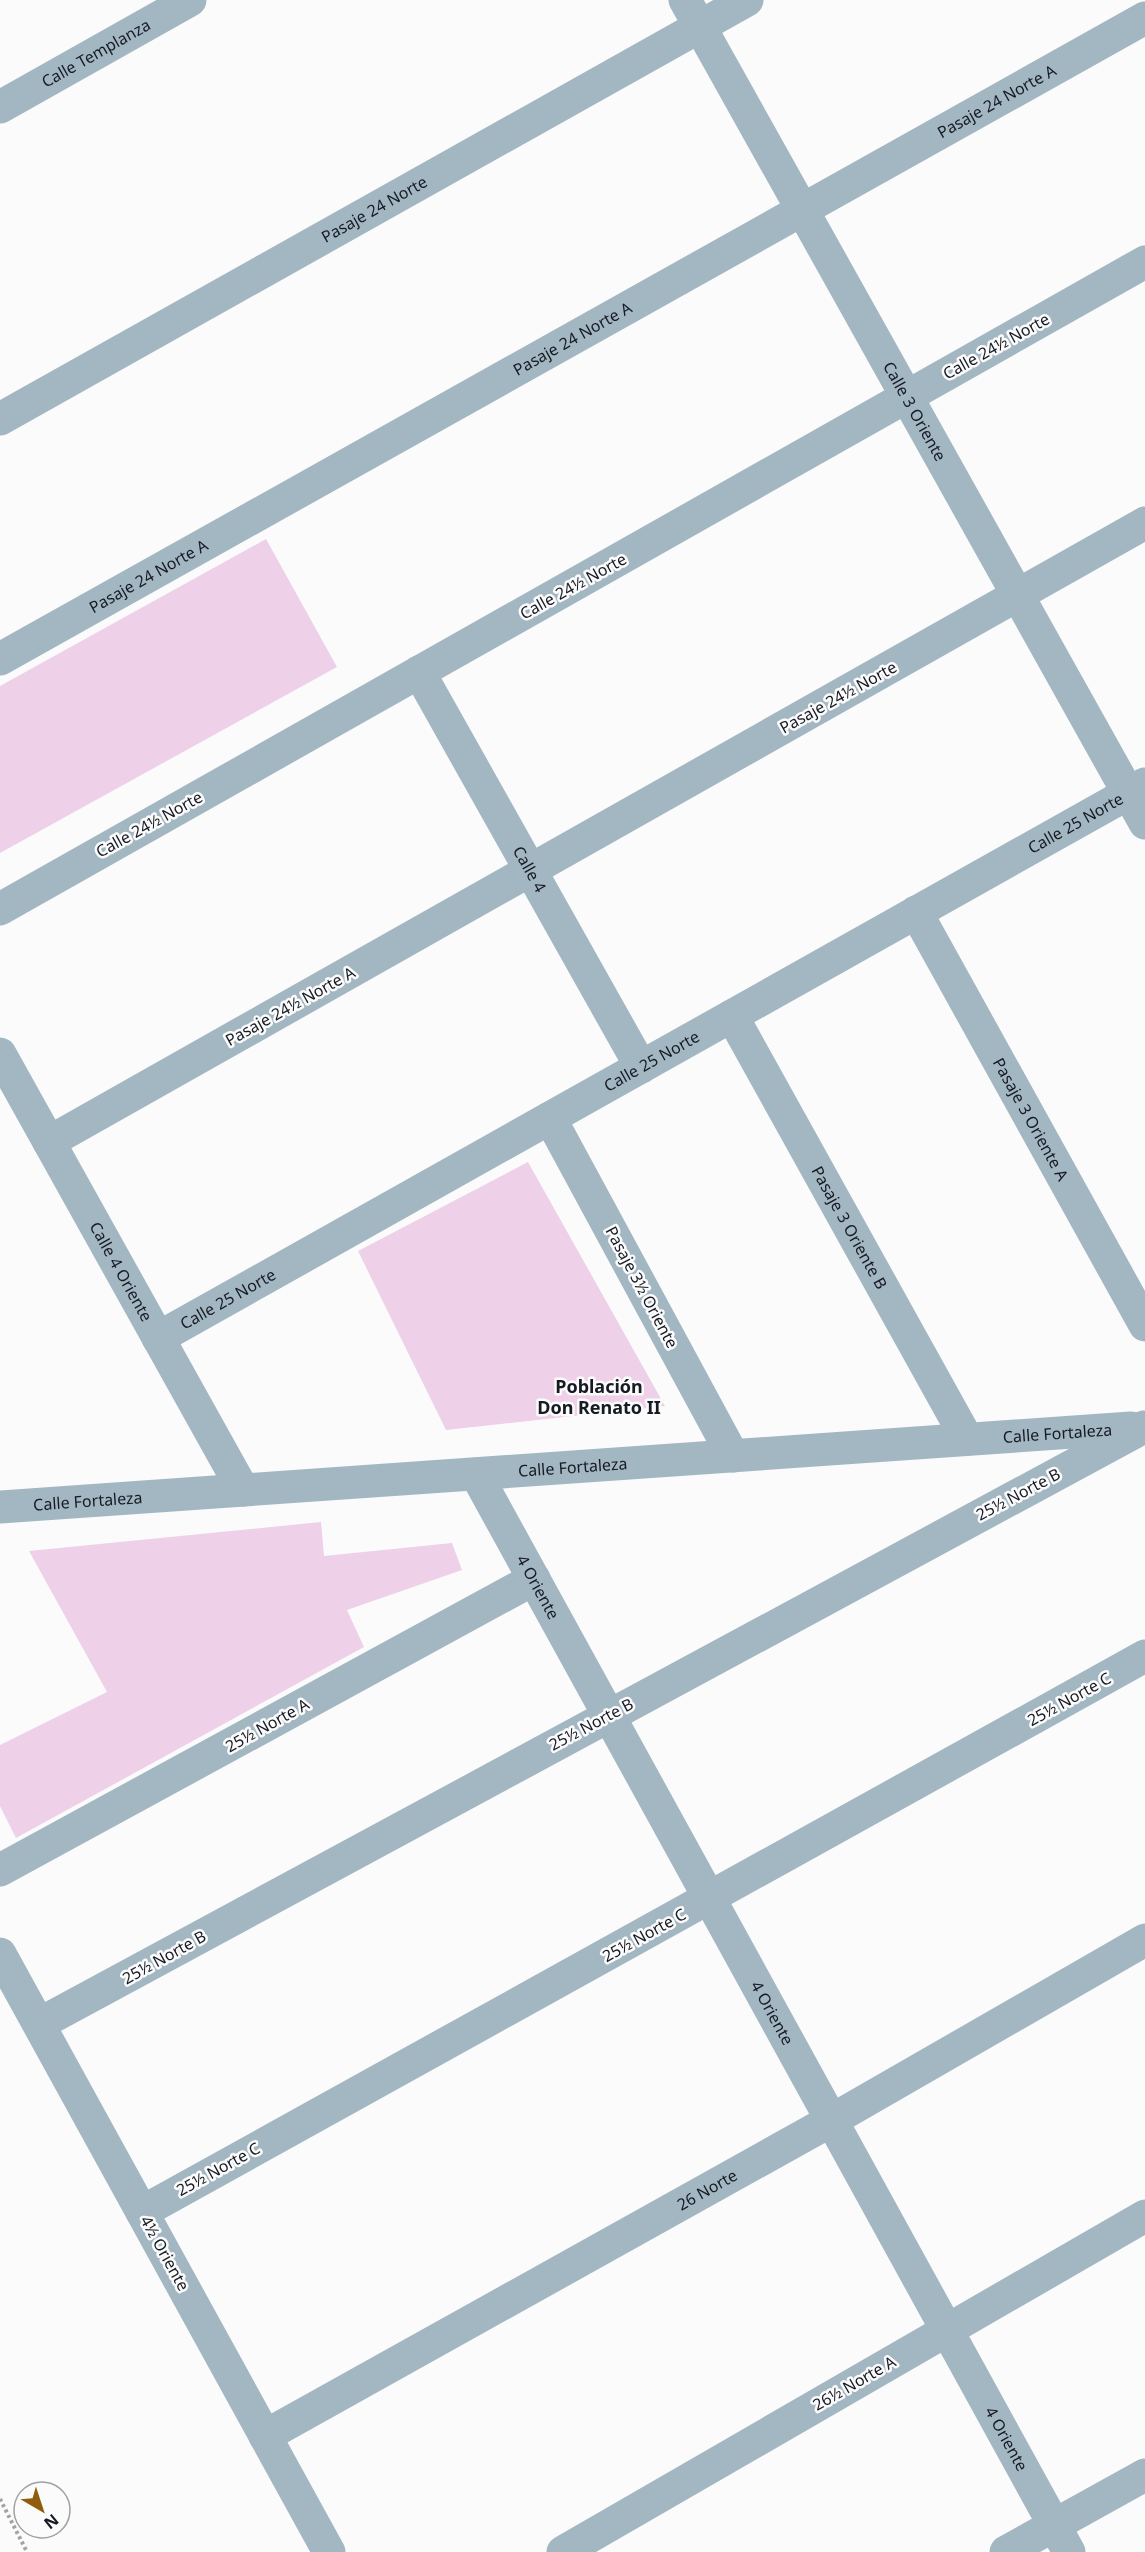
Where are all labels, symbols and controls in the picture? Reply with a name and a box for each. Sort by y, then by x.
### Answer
street label: Calle Templanza [37,14,154,92]
street label: Pasaje 24 Norte A [933,59,1060,143]
street label: Pasaje 24 Norte [317,171,431,248]
street label: Pasaje 24 Norte A [509,296,636,381]
street label: Calle 24½ Norte [939,308,1053,384]
street label: Calle 3 Oriente [878,357,951,465]
street label: Pasaje 24 Norte A [85,534,212,618]
street label: Calle 24½ Norte [516,548,630,624]
street label: Pasaje 24½ Norte [776,656,900,738]
street label: Calle 24½ Norte [92,786,206,862]
street label: Calle 25 Norte [1024,787,1127,859]
street label: Calle 4 [508,842,552,896]
street label: Pasaje 24½ Norte A [221,961,359,1051]
street label: Calle 25 Norte [600,1025,703,1097]
street label: Pasaje 3 Oriente A [988,1054,1074,1185]
street label: Pasaje 3 Oriente B [807,1162,893,1293]
street label: Calle 4 Oriente [85,1218,158,1325]
street label: Pasaje 3½ Oriente [601,1222,683,1352]
street label: Calle 25 Norte [176,1263,280,1334]
district label: Población Don Renato II [537,1374,661,1419]
street label: Calle Fortaleza [1002,1418,1113,1448]
street label: Calle Fortaleza [517,1452,628,1482]
street label: 25½ Norte B [972,1463,1064,1525]
street label: Calle Fortaleza [32,1486,143,1516]
street label: 4 Oriente [512,1551,565,1623]
street label: 25½ Norte C [1023,1667,1115,1731]
street label: 25½ Norte A [221,1693,313,1757]
street label: 25½ Norte B [545,1693,637,1755]
street label: 25½ Norte C [598,1903,690,1967]
street label: 25½ Norte B [118,1925,210,1989]
street label: 4 Oriente [746,1977,799,2049]
street label: 25½ Norte C [172,2137,264,2201]
street label: 26 Norte [673,2164,741,2215]
street label: 4½ Oriente [135,2212,195,2294]
street label: 26½ Norte A [808,2350,900,2416]
street label: 4 Oriente [980,2403,1033,2475]
north arrow [12,2480,72,2540]
text: N [39,2509,63,2534]

